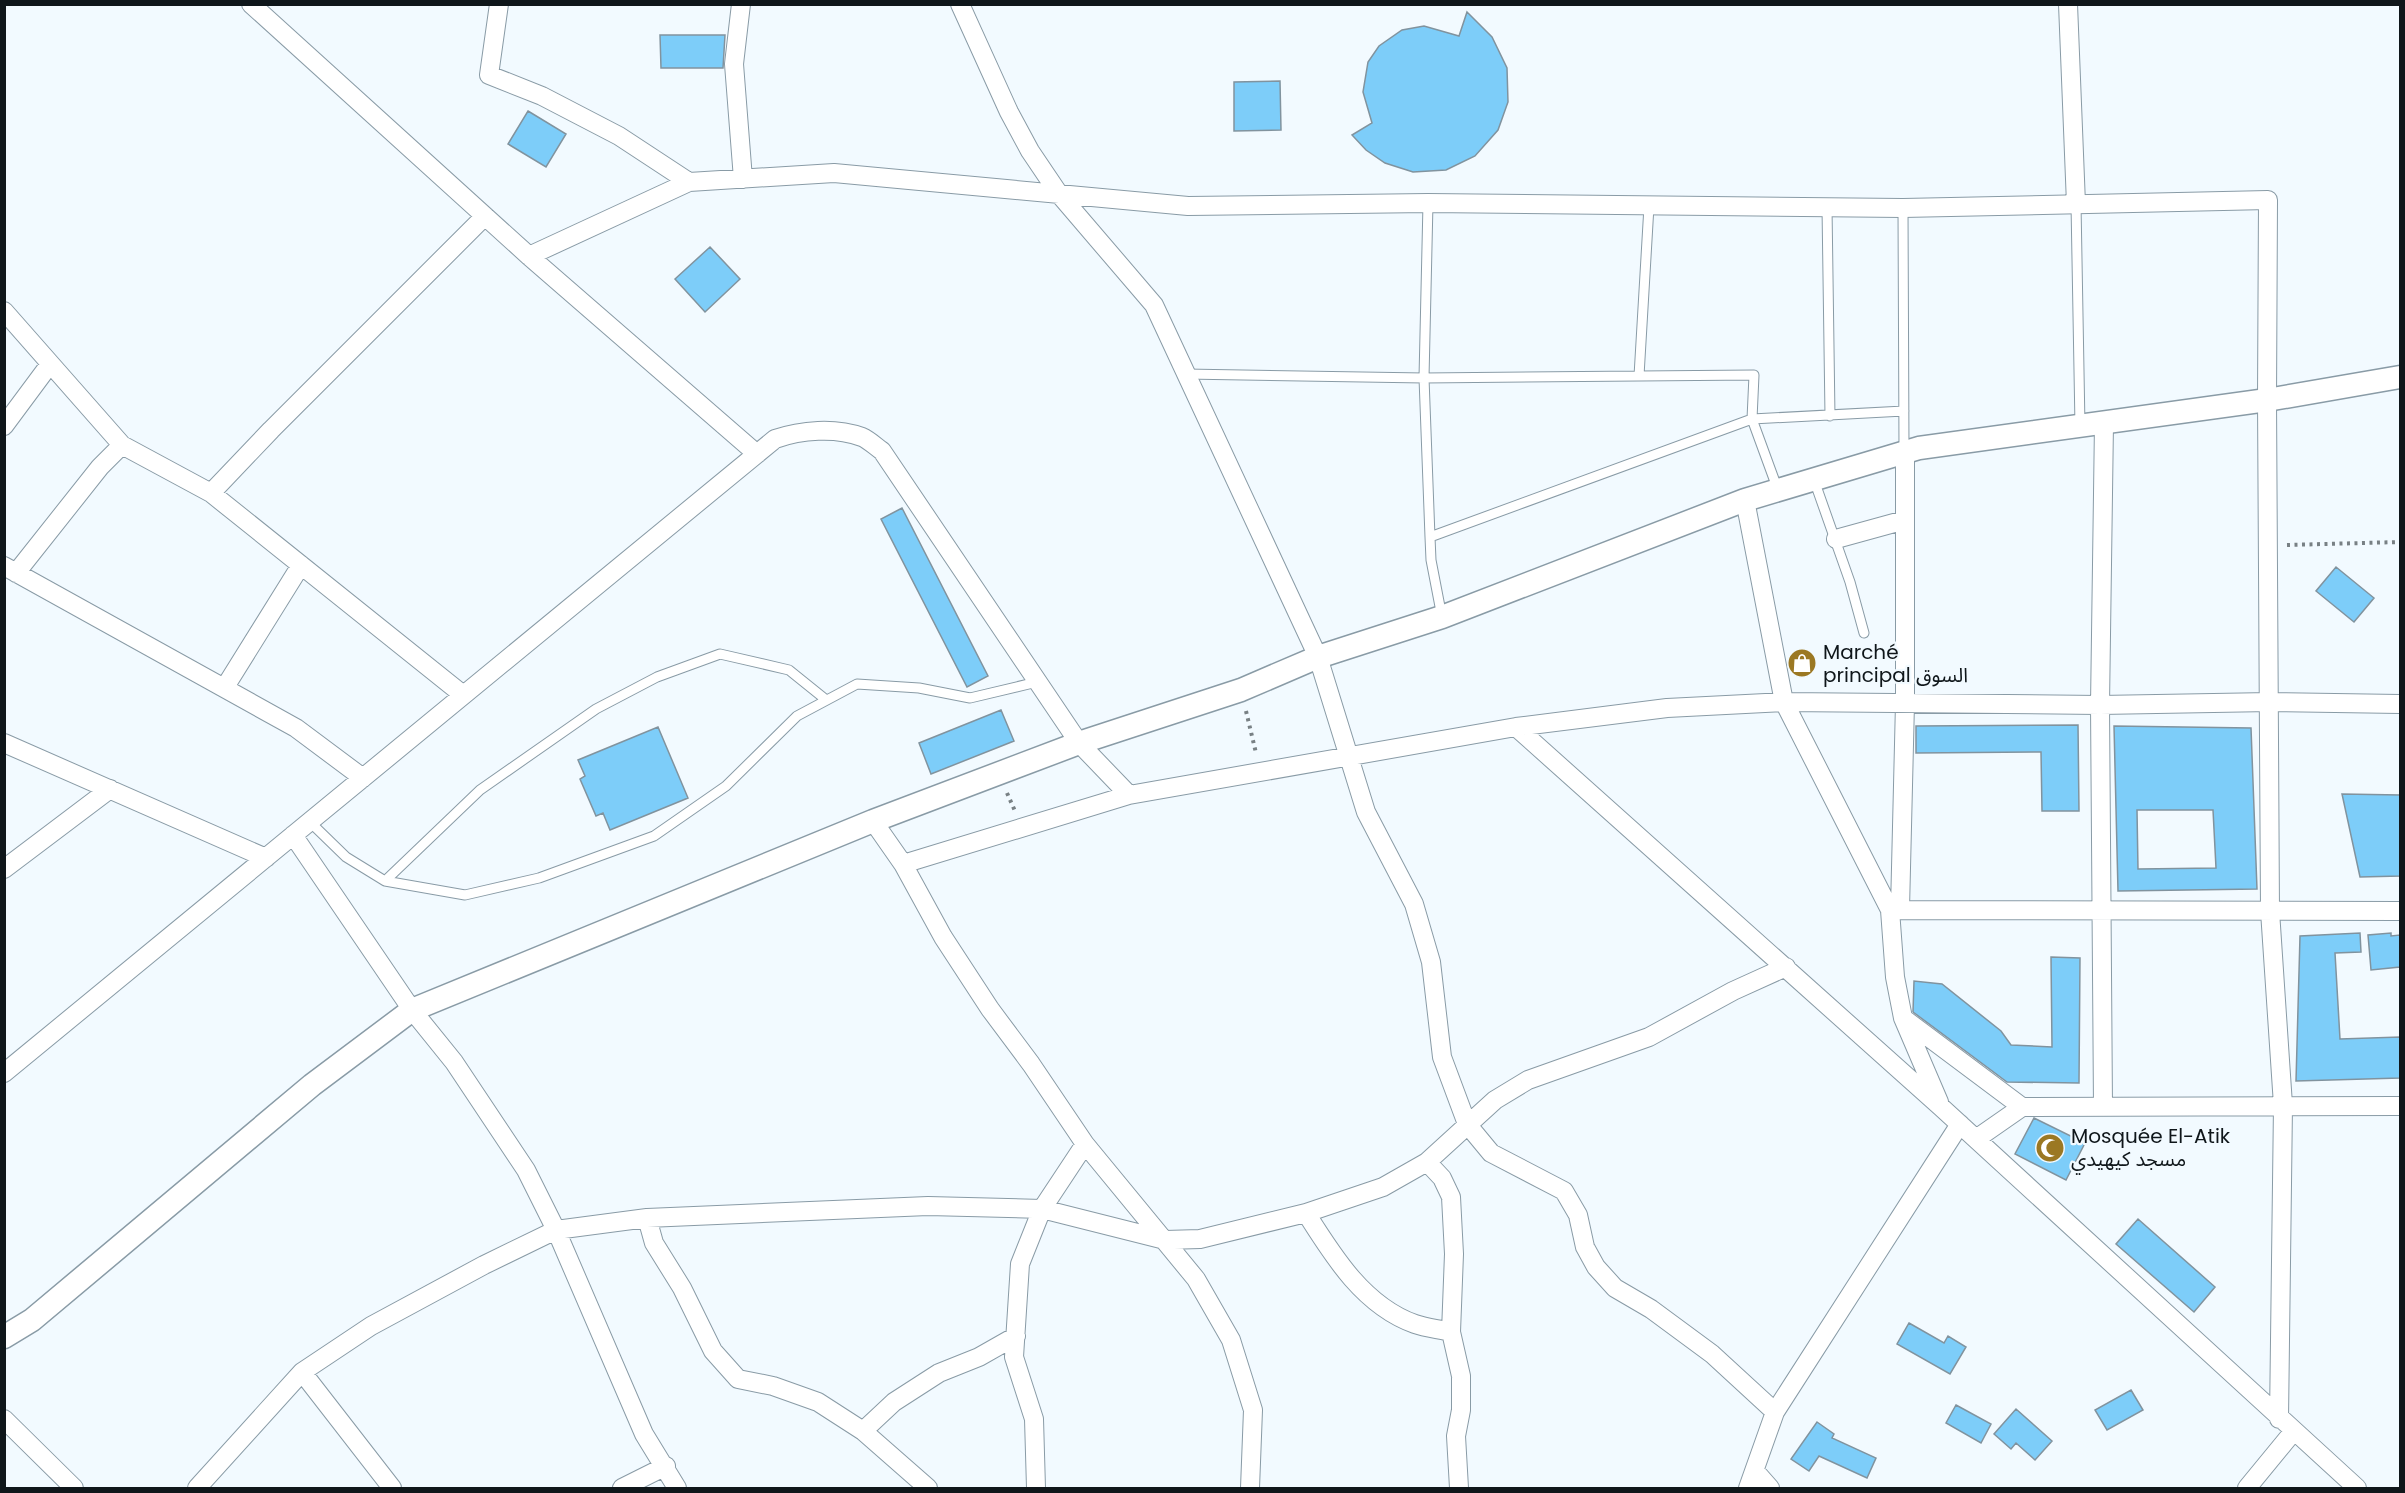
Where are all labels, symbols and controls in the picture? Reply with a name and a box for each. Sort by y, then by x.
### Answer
place label: Marché principal السوق [1823,638,1968,689]
shop icon: Marché principal السوق [1786,647,1818,679]
place label: Mosquée El-Atik مسجد كيهيدي [2071,1122,2231,1175]
mosque icon: Mosquée El-Atik مسجد كيهيدي [2034,1132,2066,1164]

